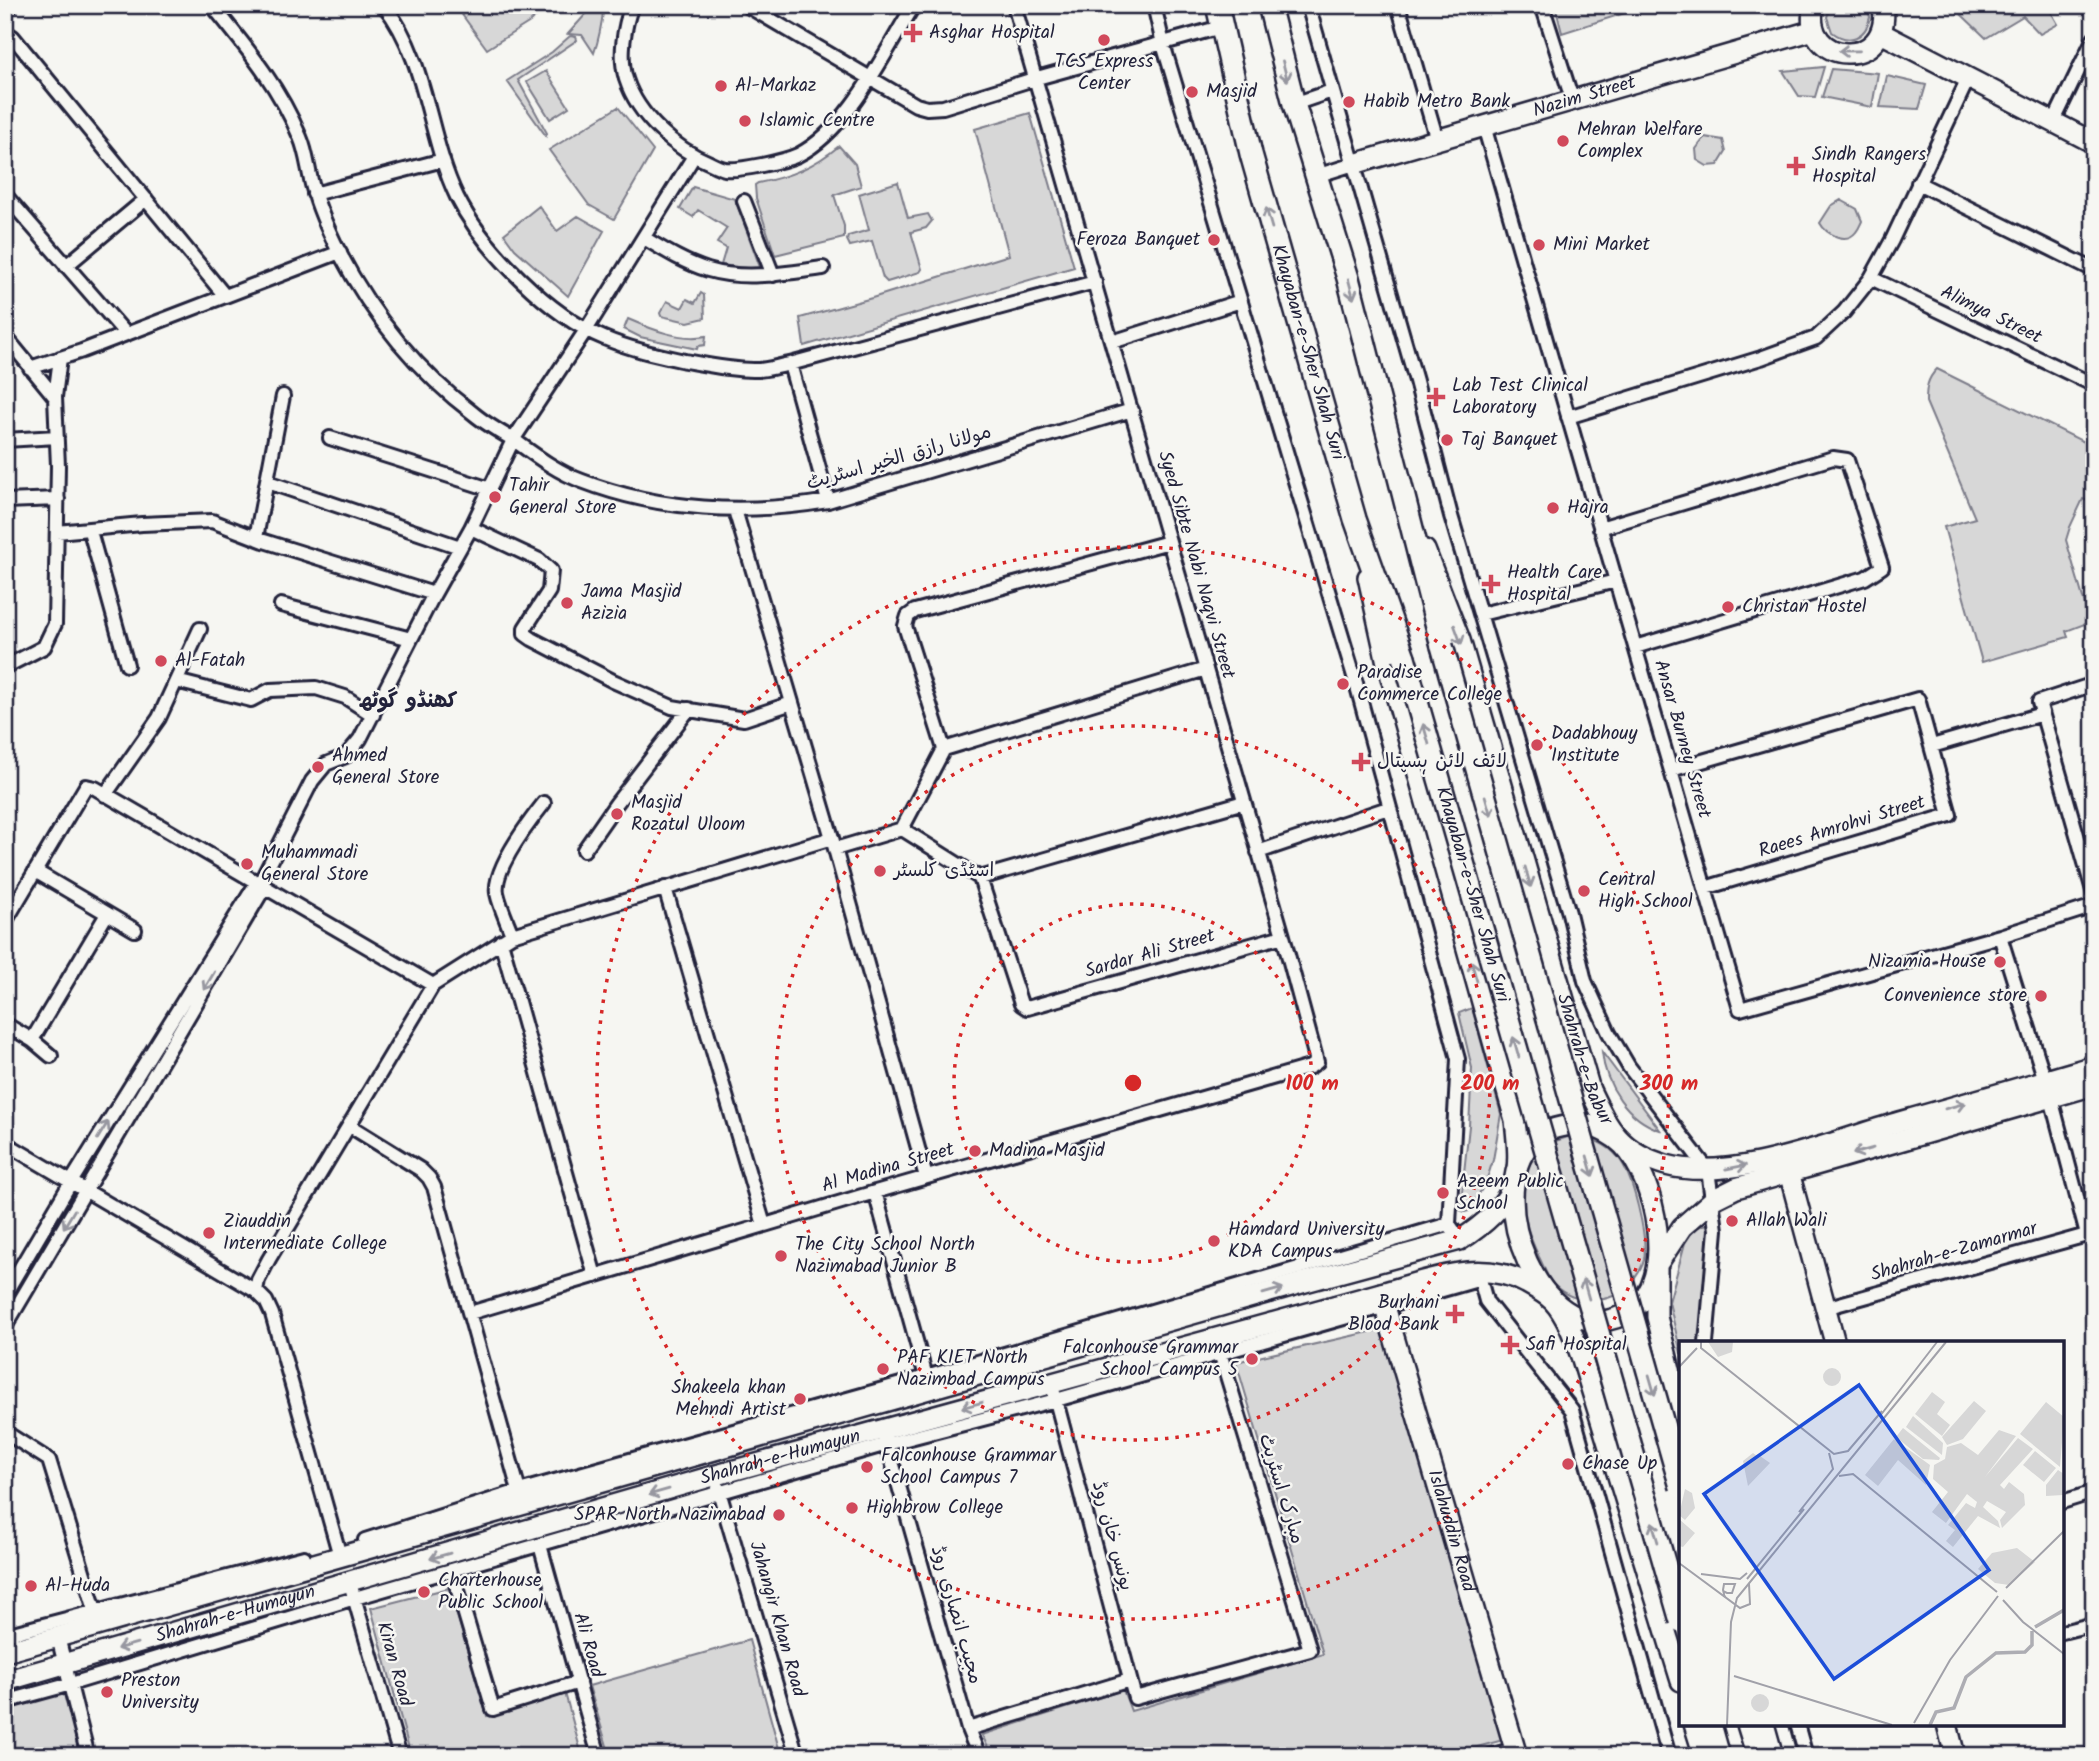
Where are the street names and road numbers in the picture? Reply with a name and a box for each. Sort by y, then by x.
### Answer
street label: Nazim Street [1529,68,1640,126]
street label: Khayaban-e-Sher Shah Suri [1263,241,1353,465]
street label: Alimya Street [1935,278,2047,353]
street label: مولانا رازق الخیر اسٹریٹ [803,417,995,499]
street label: Syed Sibte Nabi Naqvi Street [1149,448,1243,683]
street label: Ansar Burney Street [1645,656,1719,822]
street label: Khayaban-e-Sher Shah Suri [1427,783,1518,1007]
street label: Raees Amrohvi Street [1755,787,1930,867]
street label: Sardar Ali Street [1081,921,1219,987]
street label: Shahrah-e-Babur [1548,990,1621,1133]
street label: Al Madina Street [818,1135,958,1201]
street label: Shahrah-e-Zamarmar [1867,1213,2042,1290]
street label: Shahrah-e-Humayun [697,1421,864,1494]
street label: مبارک اسٹریٹ [1250,1430,1312,1548]
street label: Islahuddin Road [1419,1466,1483,1596]
street label: یونس خان روڈ [1083,1478,1141,1594]
street label: Jahangir Khan Road [740,1538,814,1701]
street label: مجیب انصاری روڈ [922,1542,990,1688]
street label: Shahrah-e-Humayun [152,1577,319,1652]
street label: Ali Road [564,1609,612,1682]
street label: Kiran Road [368,1618,421,1710]

